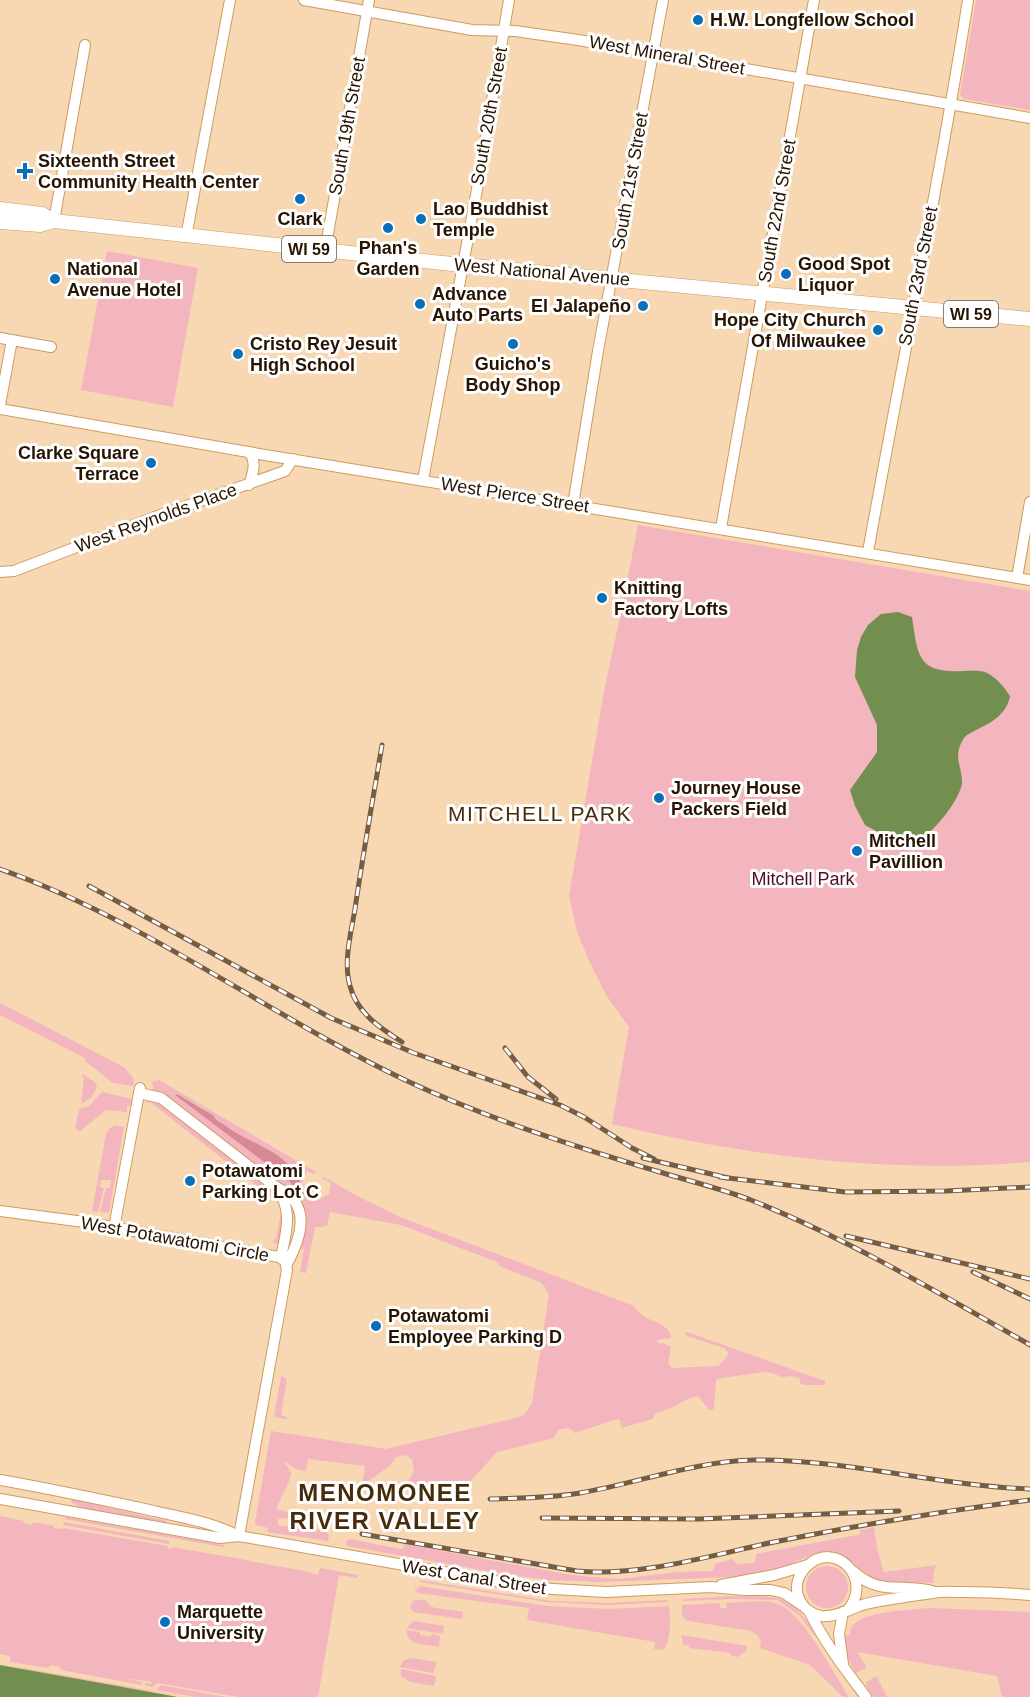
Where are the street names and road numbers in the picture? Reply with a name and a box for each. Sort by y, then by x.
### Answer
street label: West Mineral Street [588,31,746,79]
street label: South 20th Street [467,45,511,187]
street label: South 19th Street [325,55,369,197]
street label: South 21st Street [608,111,652,251]
street label: South 22nd Street [755,138,799,284]
street label: South 23rd Street [895,205,941,347]
road number: WI 59 [282,236,336,262]
street label: West National Avenue [453,254,631,290]
road number: WI 59 [944,301,998,327]
street label: West Pierce Street [439,473,591,517]
street label: West Reynolds Place [72,479,240,557]
street label: West Potawatomi Circle [79,1213,271,1265]
street label: West Canal Street [400,1556,548,1598]

